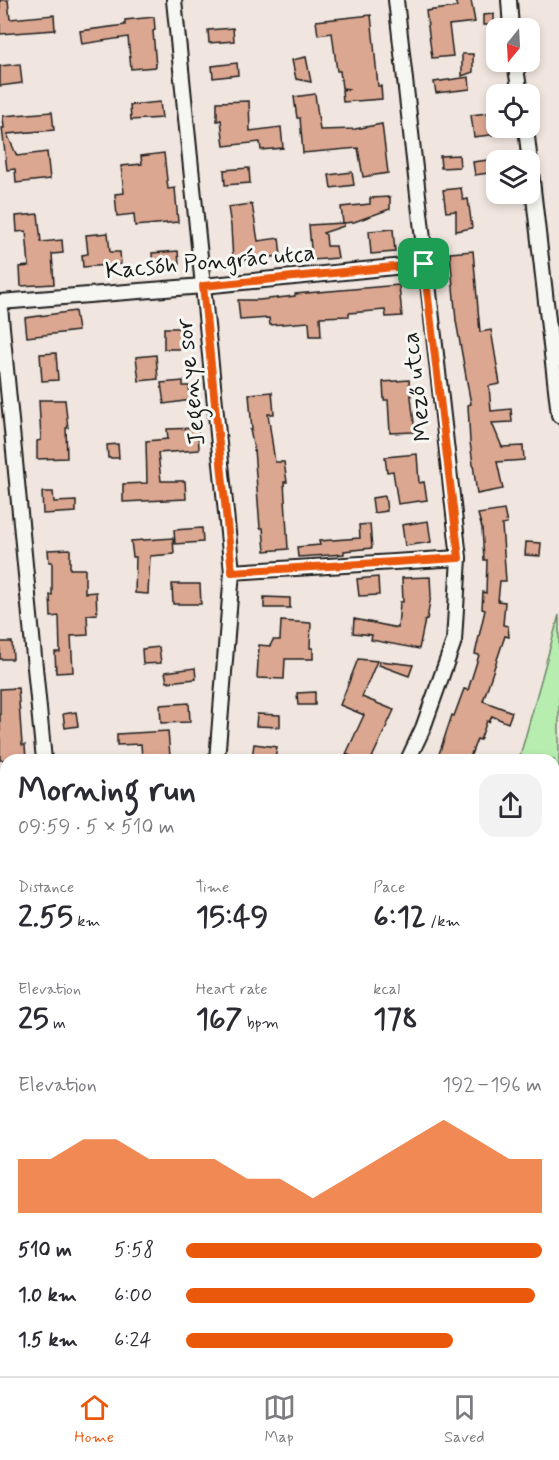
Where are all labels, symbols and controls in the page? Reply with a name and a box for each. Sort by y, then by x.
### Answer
north arrow [486,18,540,72]
map controls [486,18,540,204]
button: locate [486,84,540,138]
button: layers [486,150,540,204]
street label: Kacsóh Pongrác utca [104,238,316,287]
pin [398,238,449,289]
icon: arrive [407,247,440,280]
street label: Jegenye sor [169,316,217,447]
street label: Mező utca [395,330,440,443]
text: Morning run [18,769,196,813]
button: share [479,774,542,837]
text: 09:59 · 5 × 510 m [18,814,175,841]
text: Distance [18,877,74,898]
text: Time [196,877,229,898]
text: Pace [373,877,405,898]
text: 2.55 [18,898,73,937]
text: 15:49 [196,898,268,937]
text: 6:12 [373,898,426,937]
text: km [73,911,101,932]
text: /km [426,911,461,932]
text: Elevation [18,979,81,1000]
text: Heart rate [196,979,268,1000]
text: kcal [373,979,400,1000]
text: 25 [18,1000,49,1039]
text: 167 [196,1000,242,1039]
text: 178 [373,1000,418,1039]
text: m [49,1013,66,1034]
text: bpm [242,1013,279,1034]
text: Elevation [18,1072,97,1099]
text: 192–196 m [442,1072,542,1099]
text: 510 m [18,1237,72,1264]
text: 5:58 [114,1237,154,1264]
text: 1.0 km [18,1282,77,1309]
text: 6:00 [114,1282,152,1309]
text: 1.5 km [18,1327,78,1354]
text: 6:24 [114,1327,152,1354]
tab: Home [74,1391,114,1448]
tab: Map [263,1391,296,1448]
tab: Saved [444,1391,485,1448]

